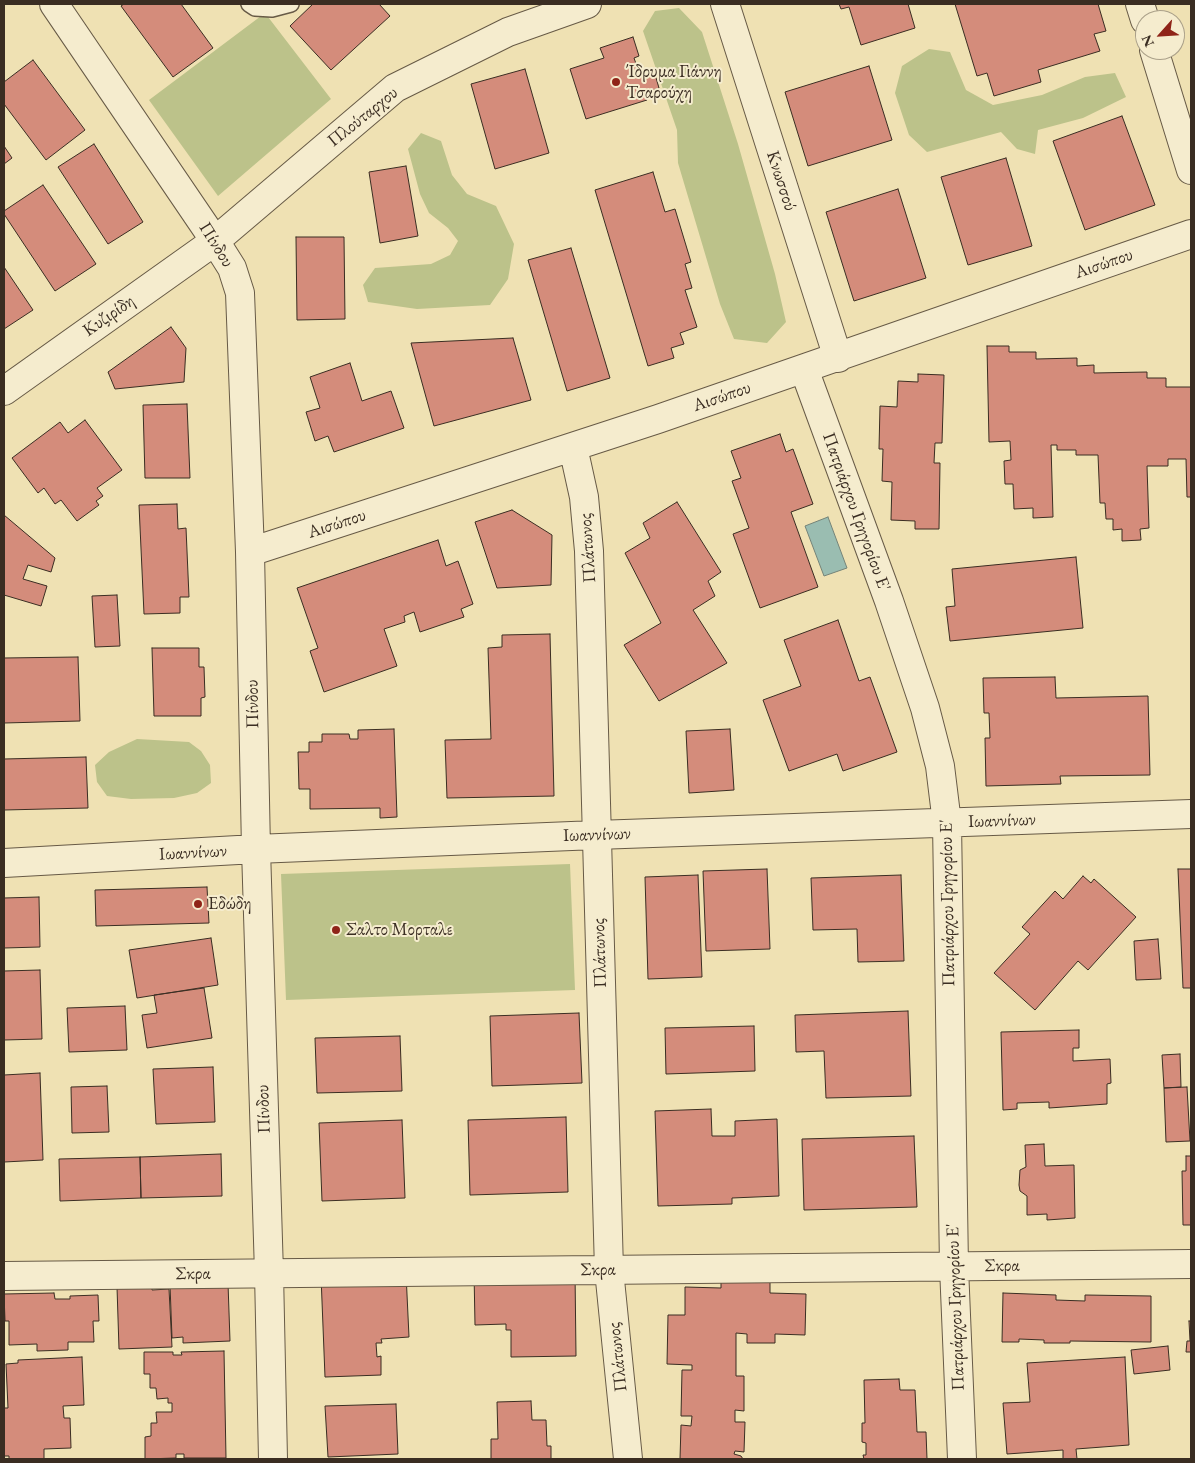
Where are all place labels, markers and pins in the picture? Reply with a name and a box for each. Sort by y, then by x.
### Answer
place label: Ίδρυμα Γιάννη Τσαρούχη [626,61,722,104]
marker: Ίδρυμα Γιάννη Τσαρούχη [610,76,622,88]
place label: Εδώδη [208,893,252,915]
marker: Εδώδη [192,898,204,910]
place label: Σαλτο Μορταλε [346,919,453,941]
marker: Σαλτο Μορταλε [330,924,342,936]

